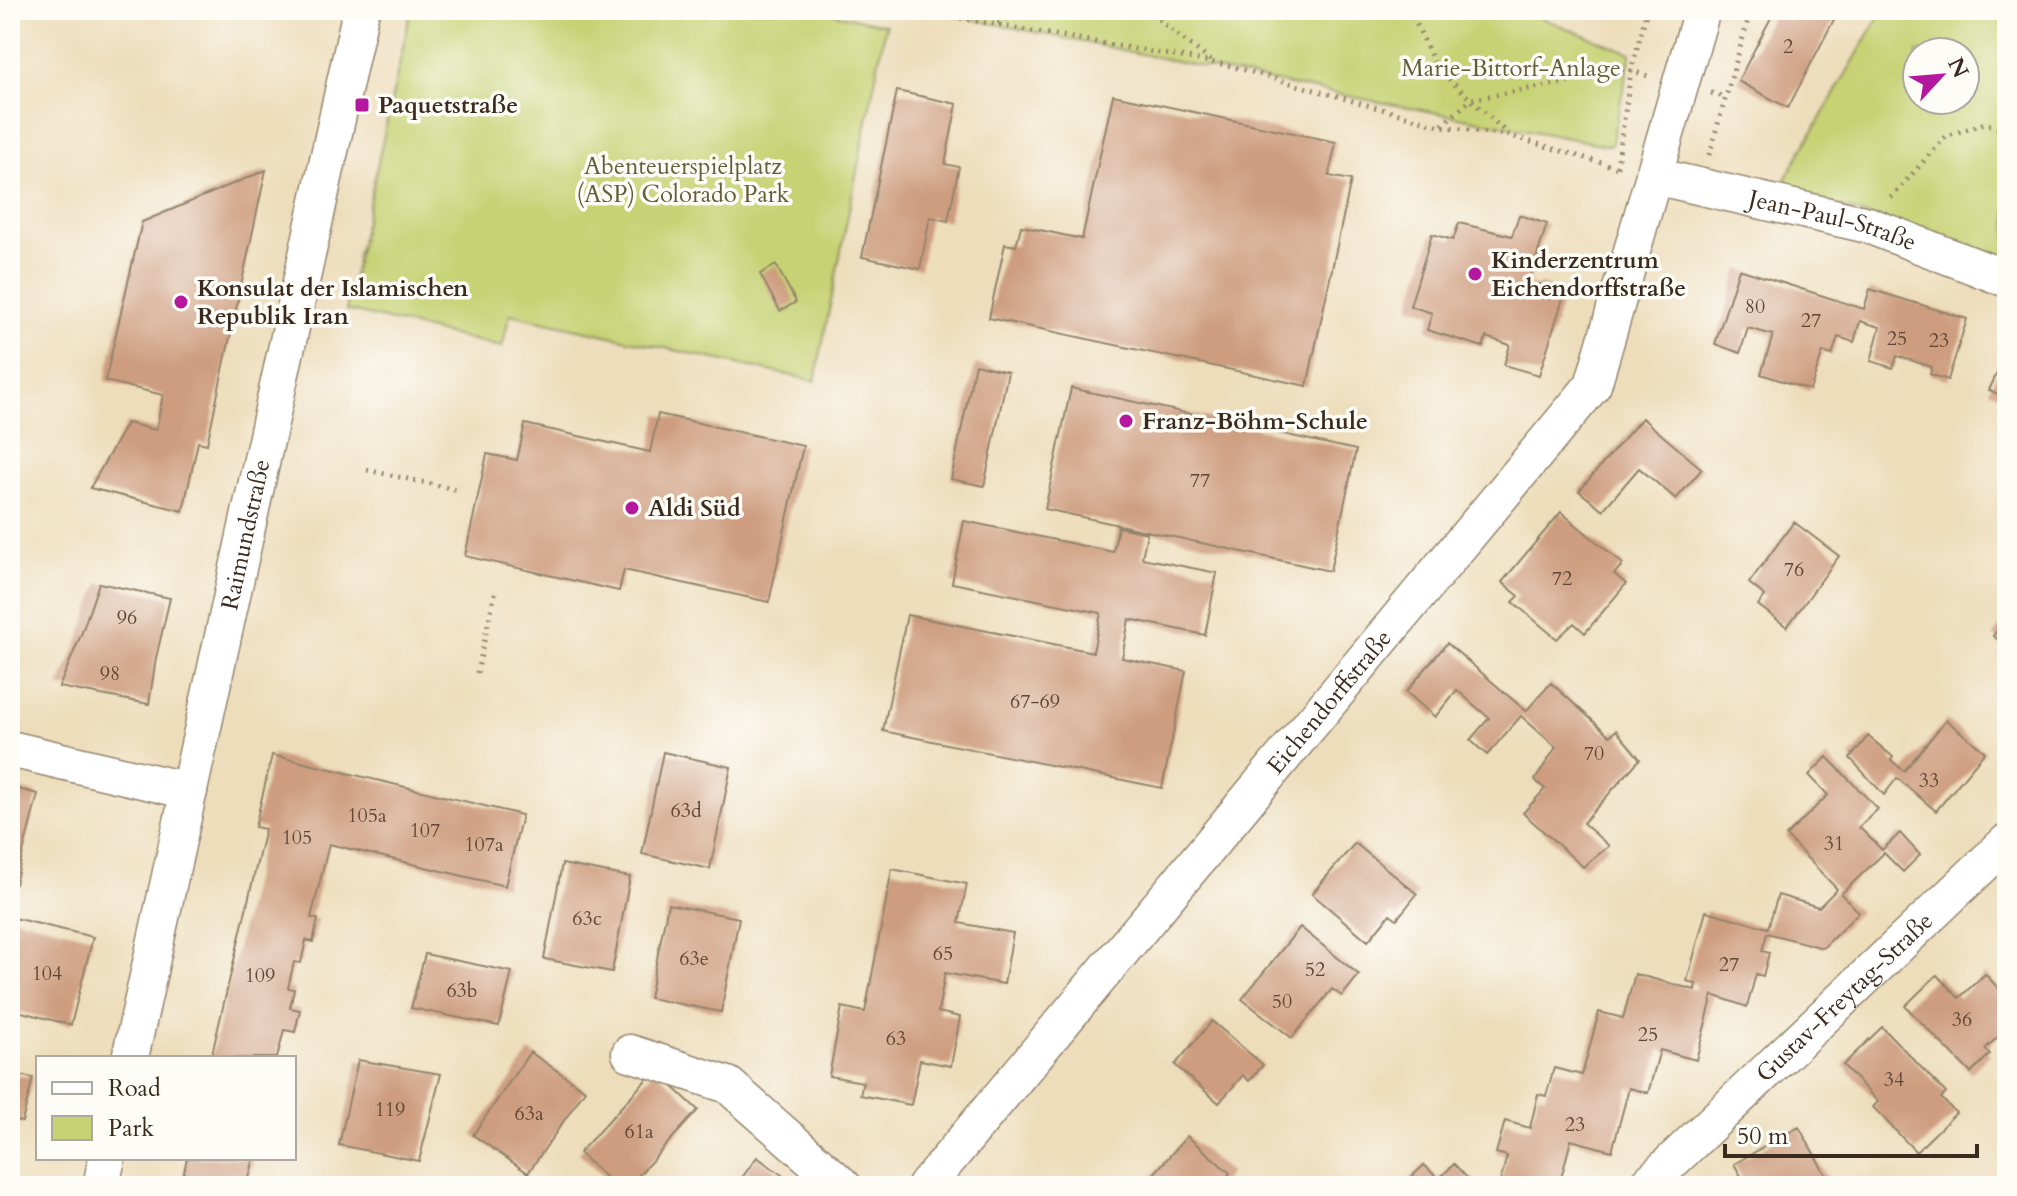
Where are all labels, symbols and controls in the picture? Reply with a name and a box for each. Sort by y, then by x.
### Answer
house number: 2 [1783,33,1793,60]
north arrow [1901,36,1981,116]
park label: Marie-Bittorf-Anlage [1401,52,1621,85]
text: N [1940,53,1976,83]
place label: Paquetstraße [378,89,518,122]
marker: Paquetstraße [353,96,371,114]
park label: Abenteuerspielplatz (ASP) Colorado Park [577,150,790,211]
street label: Jean-Paul-Straße [1743,181,1921,259]
place label: Kinderzentrum Eichendorffstraße [1491,244,1686,305]
marker: Kinderzentrum Eichendorffstraße [1466,265,1484,283]
place label: Konsulat der Islamischen Republik Iran [197,272,469,333]
marker: Konsulat der Islamischen Republik Iran [172,293,190,311]
house number: 80 [1745,293,1765,320]
house number: 27 [1801,307,1821,334]
house number: 25 [1887,325,1907,352]
house number: 23 [1929,327,1949,354]
place label: Franz-Böhm-Schule [1142,405,1368,438]
marker: Franz-Böhm-Schule [1117,412,1135,430]
street label: Raimundstraße [213,456,278,613]
house number: 77 [1190,467,1210,494]
place label: Aldi Süd [648,492,741,525]
marker: Aldi Süd [623,499,641,517]
house number: 76 [1784,556,1804,583]
house number: 72 [1552,565,1572,592]
house number: 96 [117,604,137,631]
street label: Eichendorffstraße [1259,622,1399,781]
house number: 98 [100,660,120,687]
house number: 67-69 [1010,688,1060,715]
house number: 70 [1584,740,1604,767]
house number: 33 [1919,767,1939,794]
house number: 63d [670,797,702,824]
house number: 105a [347,802,387,829]
house number: 107 [410,817,440,844]
house number: 105 [282,824,312,851]
house number: 31 [1824,830,1844,857]
house number: 107a [464,831,504,858]
house number: 63c [572,905,602,932]
street label: Gustav-Freytag-Straße [1749,905,1940,1089]
house number: 65 [933,940,953,967]
house number: 63e [679,945,709,972]
house number: 27 [1719,951,1739,978]
house number: 52 [1305,956,1325,983]
house number: 104 [32,960,62,987]
house number: 109 [245,962,275,989]
house number: 63b [446,977,478,1004]
house number: 50 [1272,988,1292,1015]
house number: 36 [1952,1006,1972,1033]
house number: 25 [1638,1021,1658,1048]
house number: 63 [886,1025,906,1052]
legend [36,1056,296,1160]
house number: 34 [1884,1066,1904,1093]
text: Road [108,1072,161,1105]
house number: 119 [375,1096,405,1123]
house number: 63a [514,1100,544,1127]
scale bar [1725,1108,1977,1158]
house number: 23 [1565,1111,1585,1138]
text: Park [108,1112,154,1145]
house number: 61a [624,1118,654,1145]
text: 50 m [1737,1120,1789,1153]

